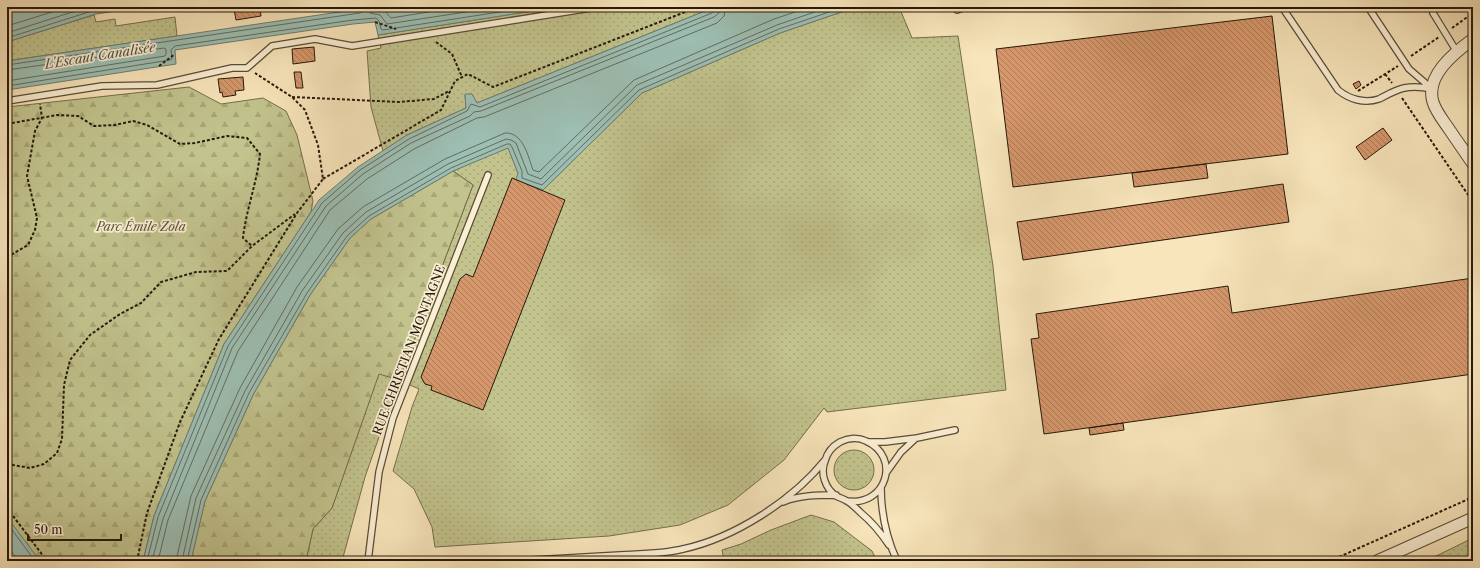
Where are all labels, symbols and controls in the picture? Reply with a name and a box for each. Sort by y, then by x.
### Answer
water label: L'Escaut Canalisée [43,38,157,72]
park label: Parc Émile Zola [95,218,186,234]
street label: RUE CHRISTIAN MONTAGNE [369,263,448,437]
scale bar [28,516,121,542]
text: 50 m [34,522,63,537]

